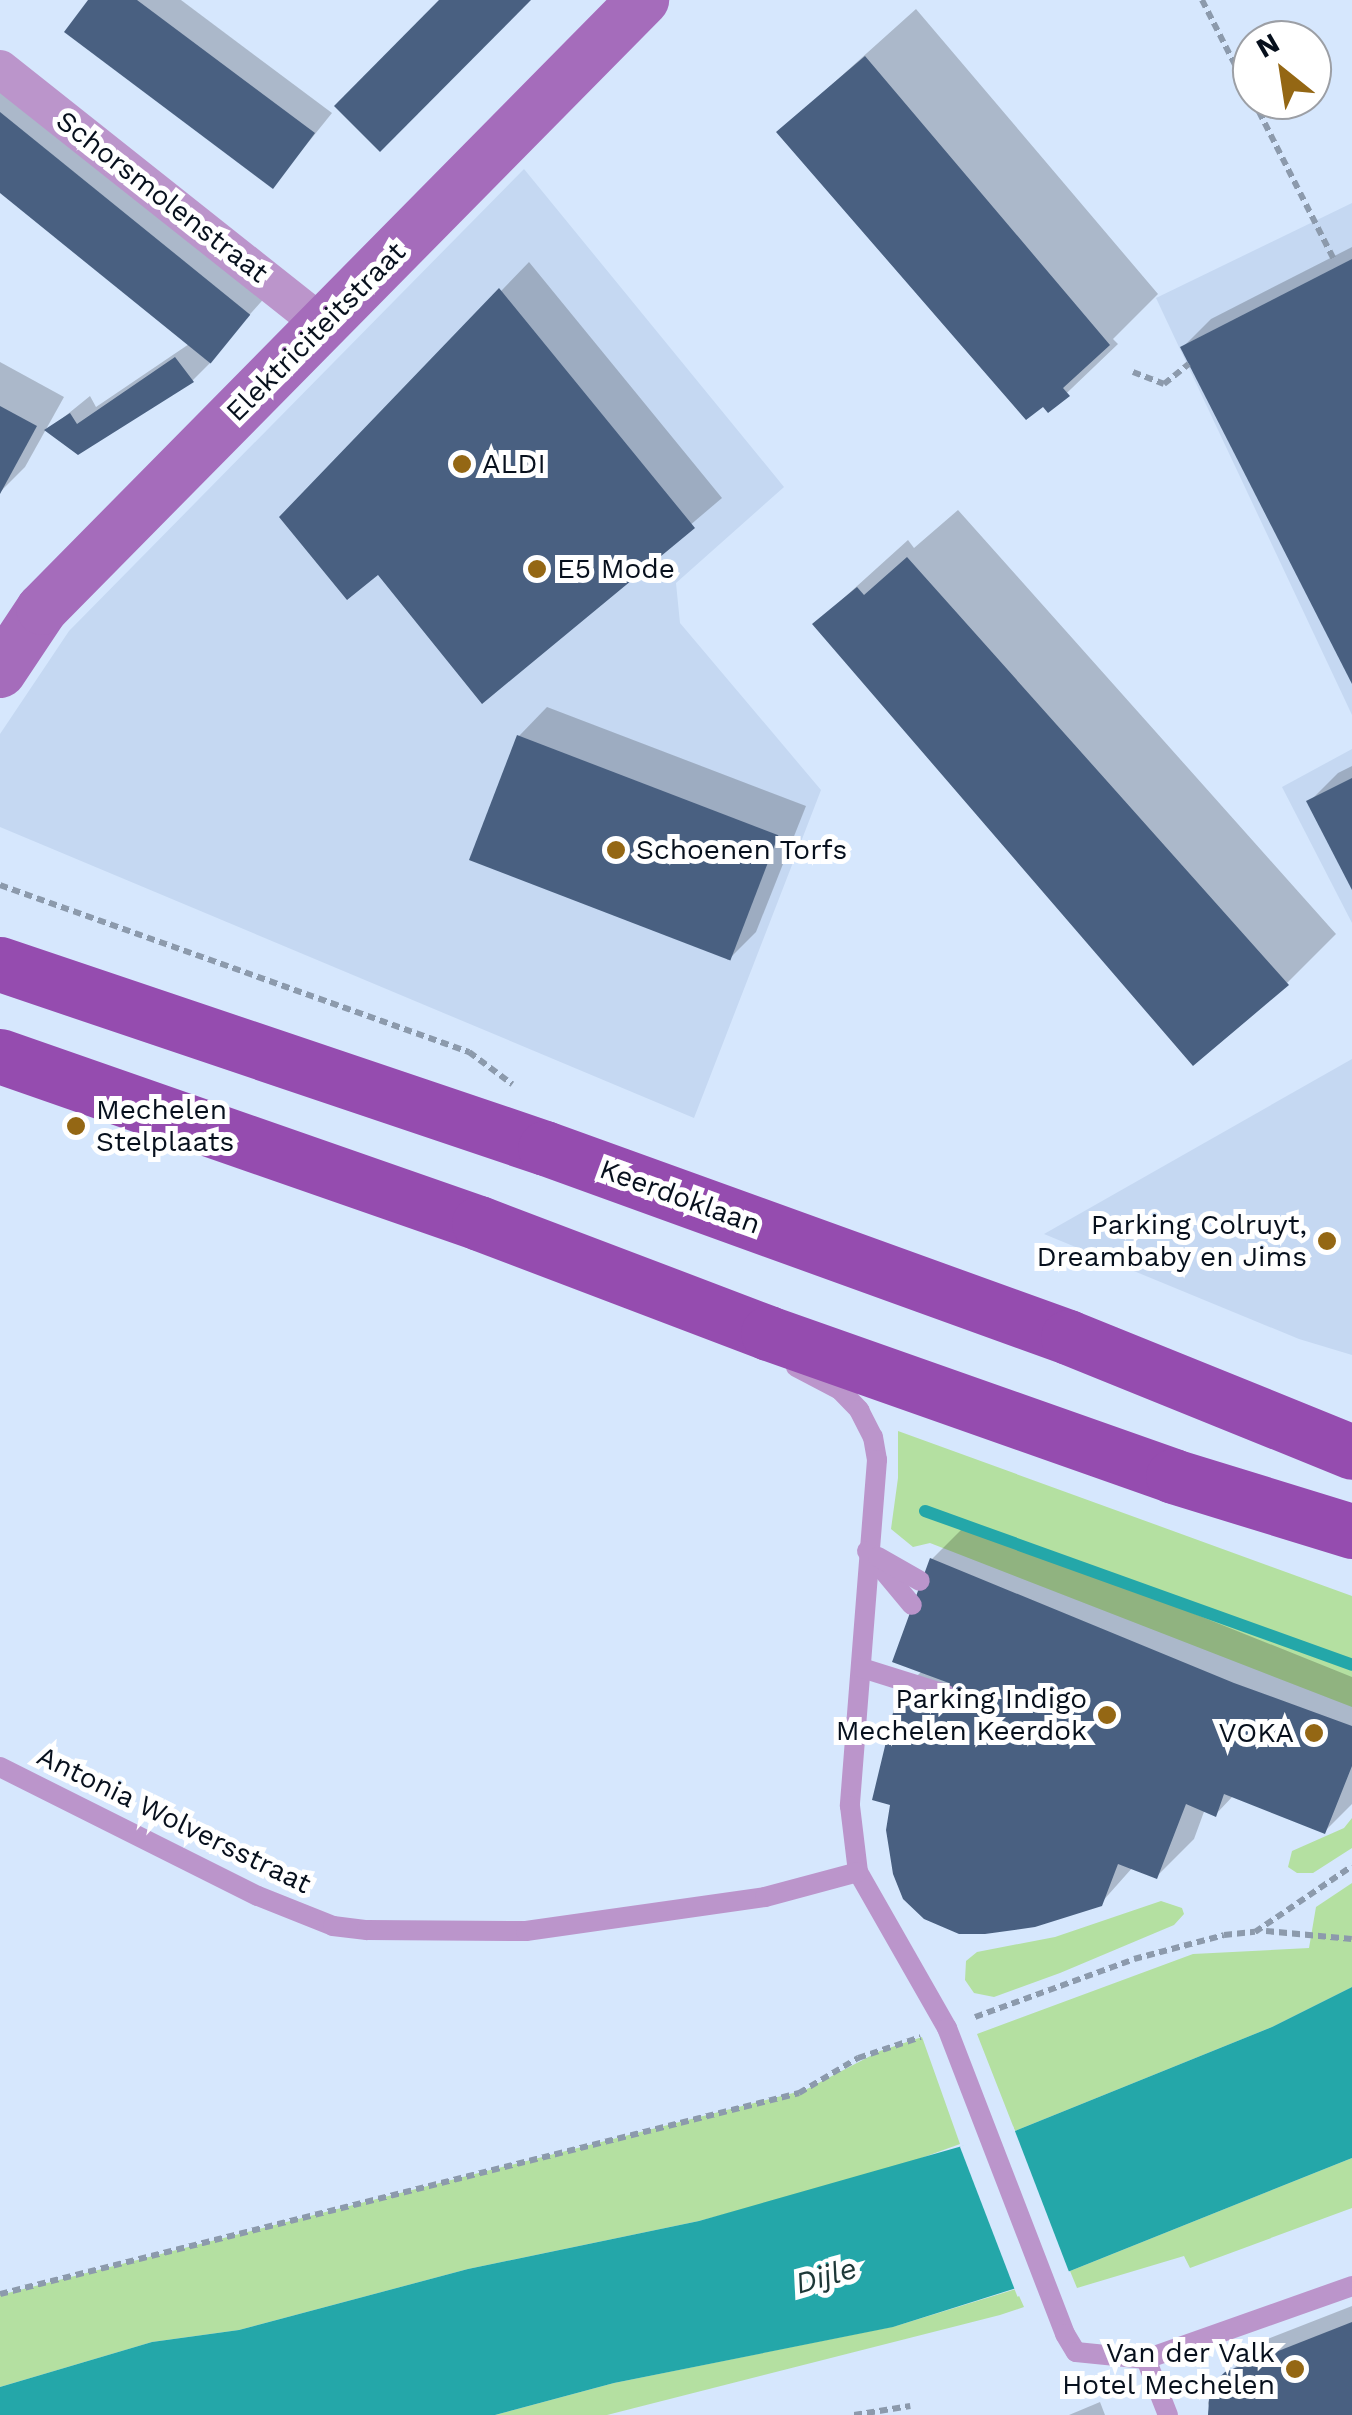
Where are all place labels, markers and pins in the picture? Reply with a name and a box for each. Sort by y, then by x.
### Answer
place label: ALDI [482,447,546,481]
marker: ALDI [451,453,473,475]
place label: E5 Mode [557,552,675,586]
marker: E5 Mode [526,558,548,580]
place label: Schoenen Torfs [636,833,848,867]
marker: Schoenen Torfs [605,839,627,861]
place label: Mechelen Stelplaats [96,1093,234,1159]
marker: Mechelen Stelplaats [65,1115,87,1137]
place label: Parking Colruyt, Dreambaby en Jims [1035,1208,1307,1274]
marker: Parking Colruyt, Dreambaby en Jims [1316,1230,1338,1252]
place label: Parking Indigo Mechelen Keerdok [836,1682,1087,1748]
marker: Parking Indigo Mechelen Keerdok [1096,1704,1118,1726]
place label: VOKA [1219,1716,1294,1750]
marker: VOKA [1303,1722,1325,1744]
place label: Van der Valk Hotel Mechelen [1061,2336,1275,2402]
marker: Van der Valk Hotel Mechelen [1284,2358,1306,2380]

